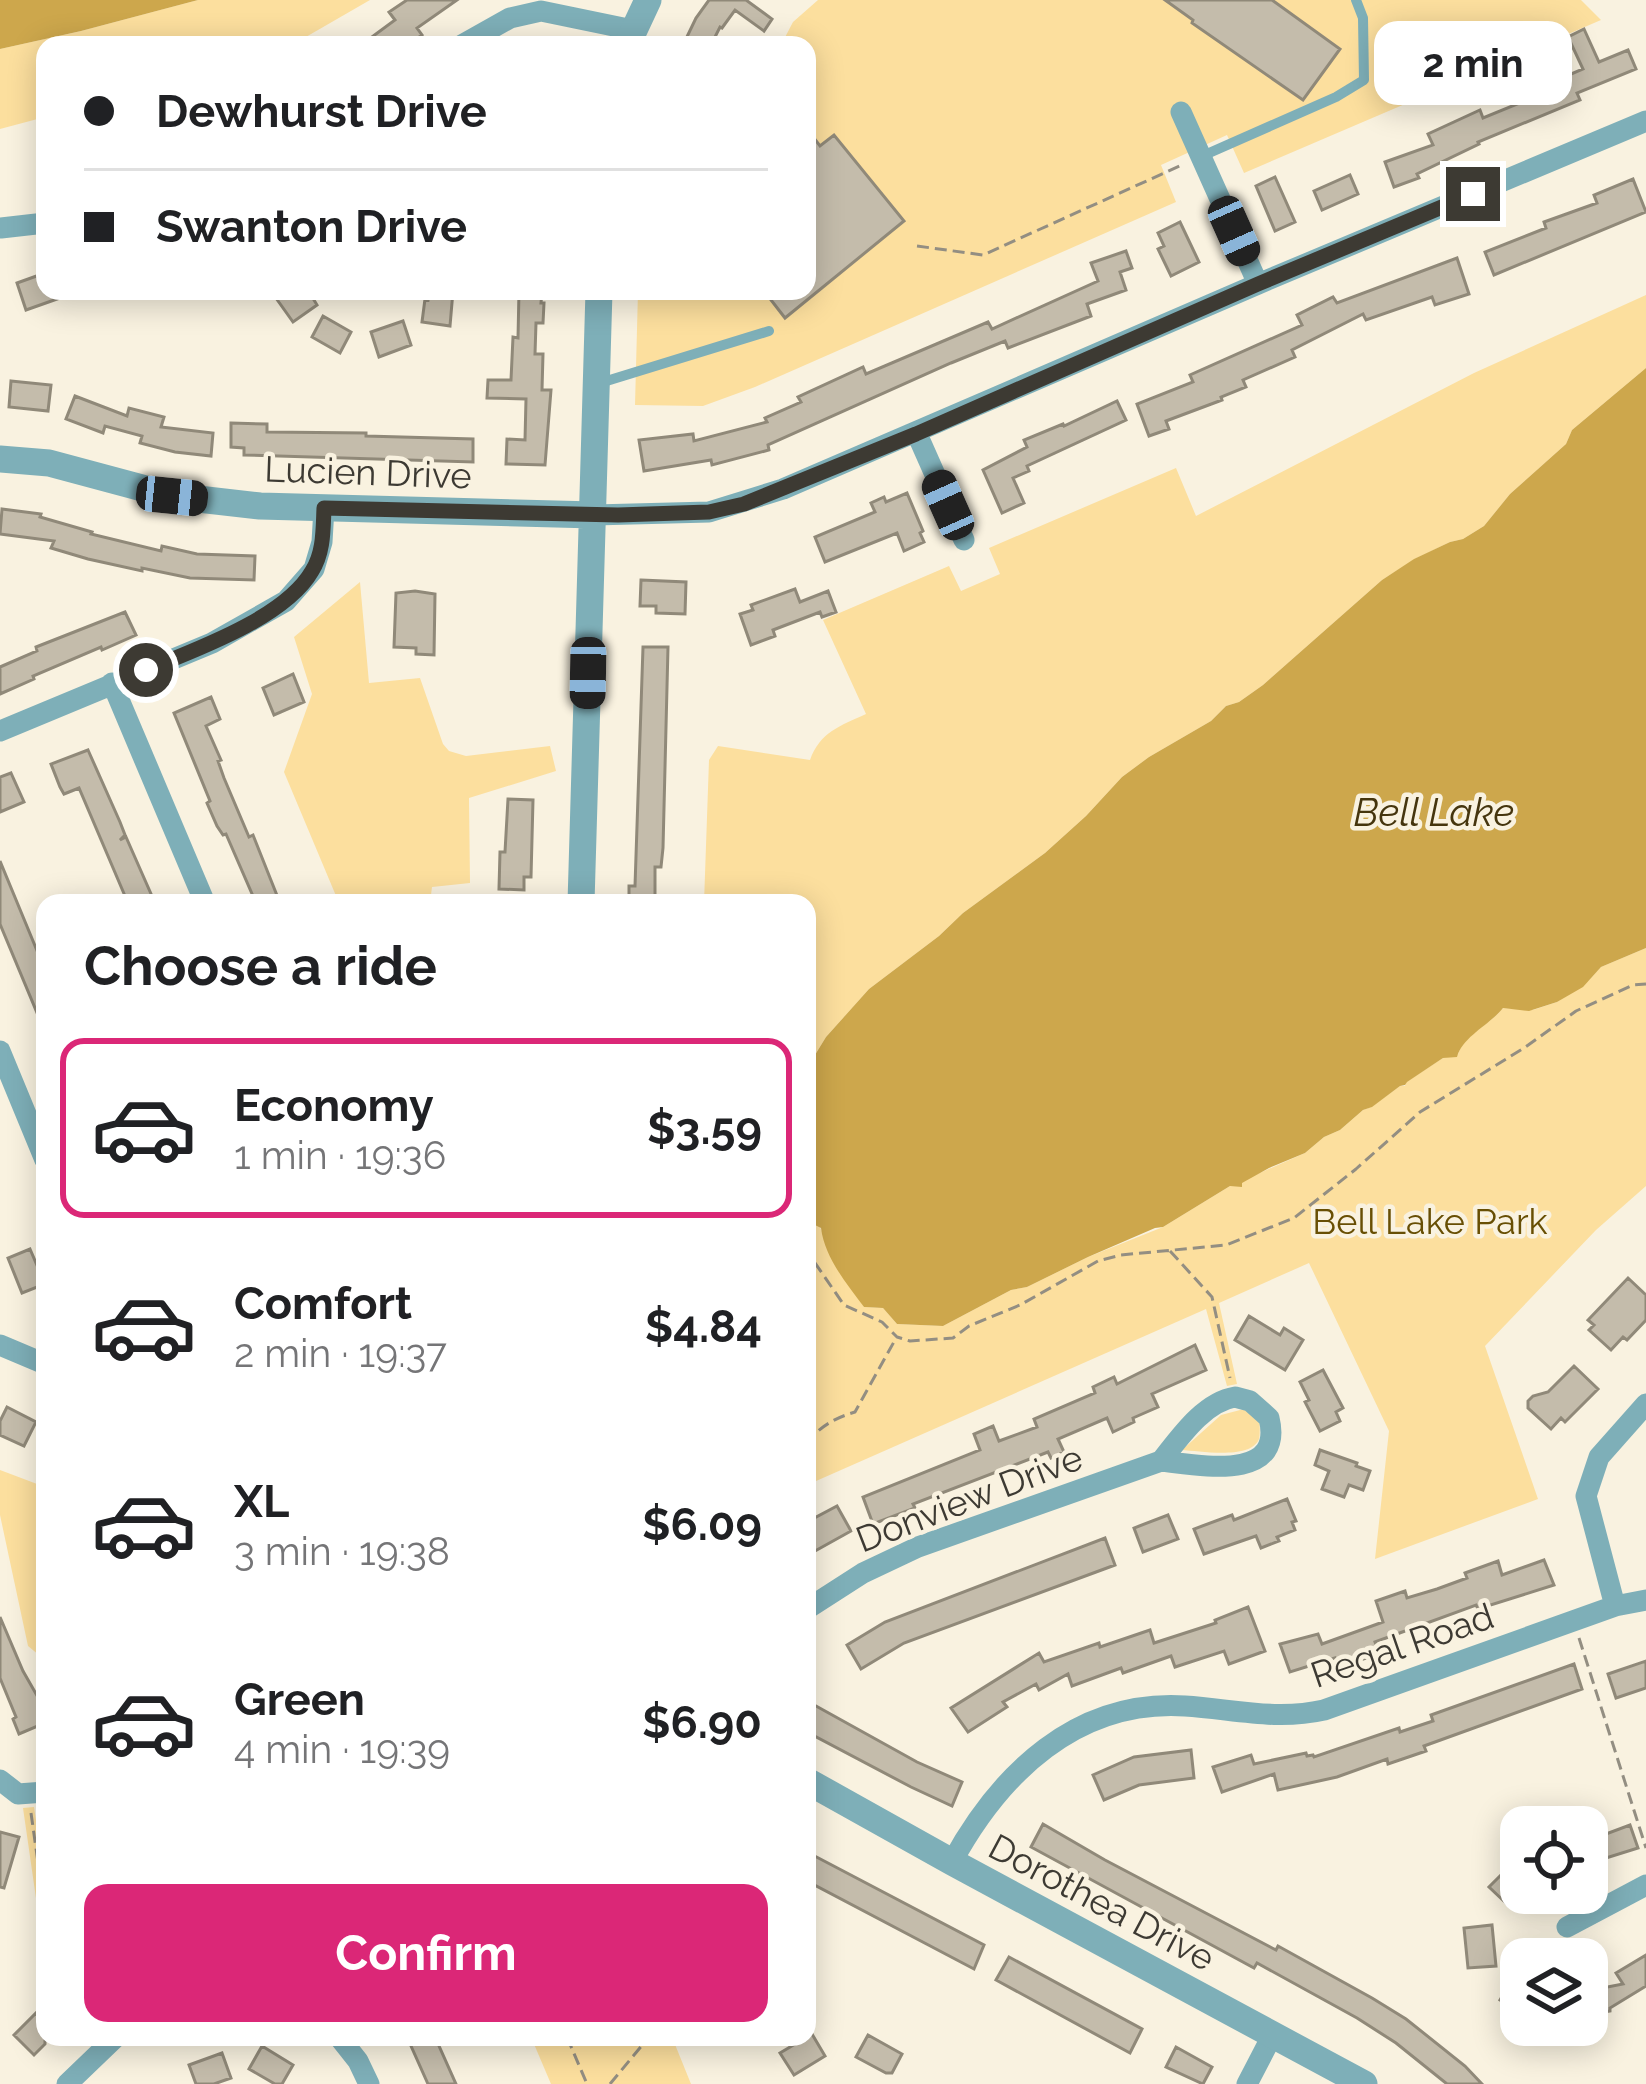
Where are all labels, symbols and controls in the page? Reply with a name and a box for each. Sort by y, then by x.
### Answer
callout: 2 min [1374,20,1572,104]
text: 2 min [1422,40,1524,86]
text: Dewhurst Drive [156,85,487,138]
route end [1446,167,1500,221]
car [1203,191,1265,271]
text: Swanton Drive [156,200,467,253]
street label: Lucien Drive [264,447,472,497]
car [917,465,979,545]
car [134,474,210,518]
car [569,637,607,709]
route start [119,643,173,697]
water label: Bell Lake [1354,789,1514,835]
text: Choose a ride [84,934,437,998]
icon: car [90,1074,198,1182]
text: Economy [234,1079,434,1132]
text: $3.59 [647,1102,762,1155]
text: 1 min · 19:36 [234,1132,446,1178]
park label: Bell Lake Park [1312,1200,1548,1242]
icon: car [90,1272,198,1380]
text: Comfort [234,1277,412,1330]
text: $4.84 [645,1300,762,1353]
text: 2 min · 19:37 [234,1330,447,1376]
street label: Donview Drive [850,1436,1088,1560]
icon: car [90,1470,198,1578]
text: XL [234,1475,289,1528]
text: $6.09 [642,1498,762,1551]
text: 3 min · 19:38 [234,1528,450,1574]
street label: Regal Road [1305,1594,1499,1696]
icon: car [90,1668,198,1776]
text: Green [234,1673,365,1726]
text: $6.90 [642,1696,762,1749]
text: 4 min · 19:39 [234,1726,450,1772]
map controls [1500,1806,1608,2046]
button: locate [1500,1806,1608,1914]
street label: Dorothea Drive [982,1825,1222,1979]
button: Confirm [84,1884,768,2022]
button: layers [1500,1938,1608,2046]

